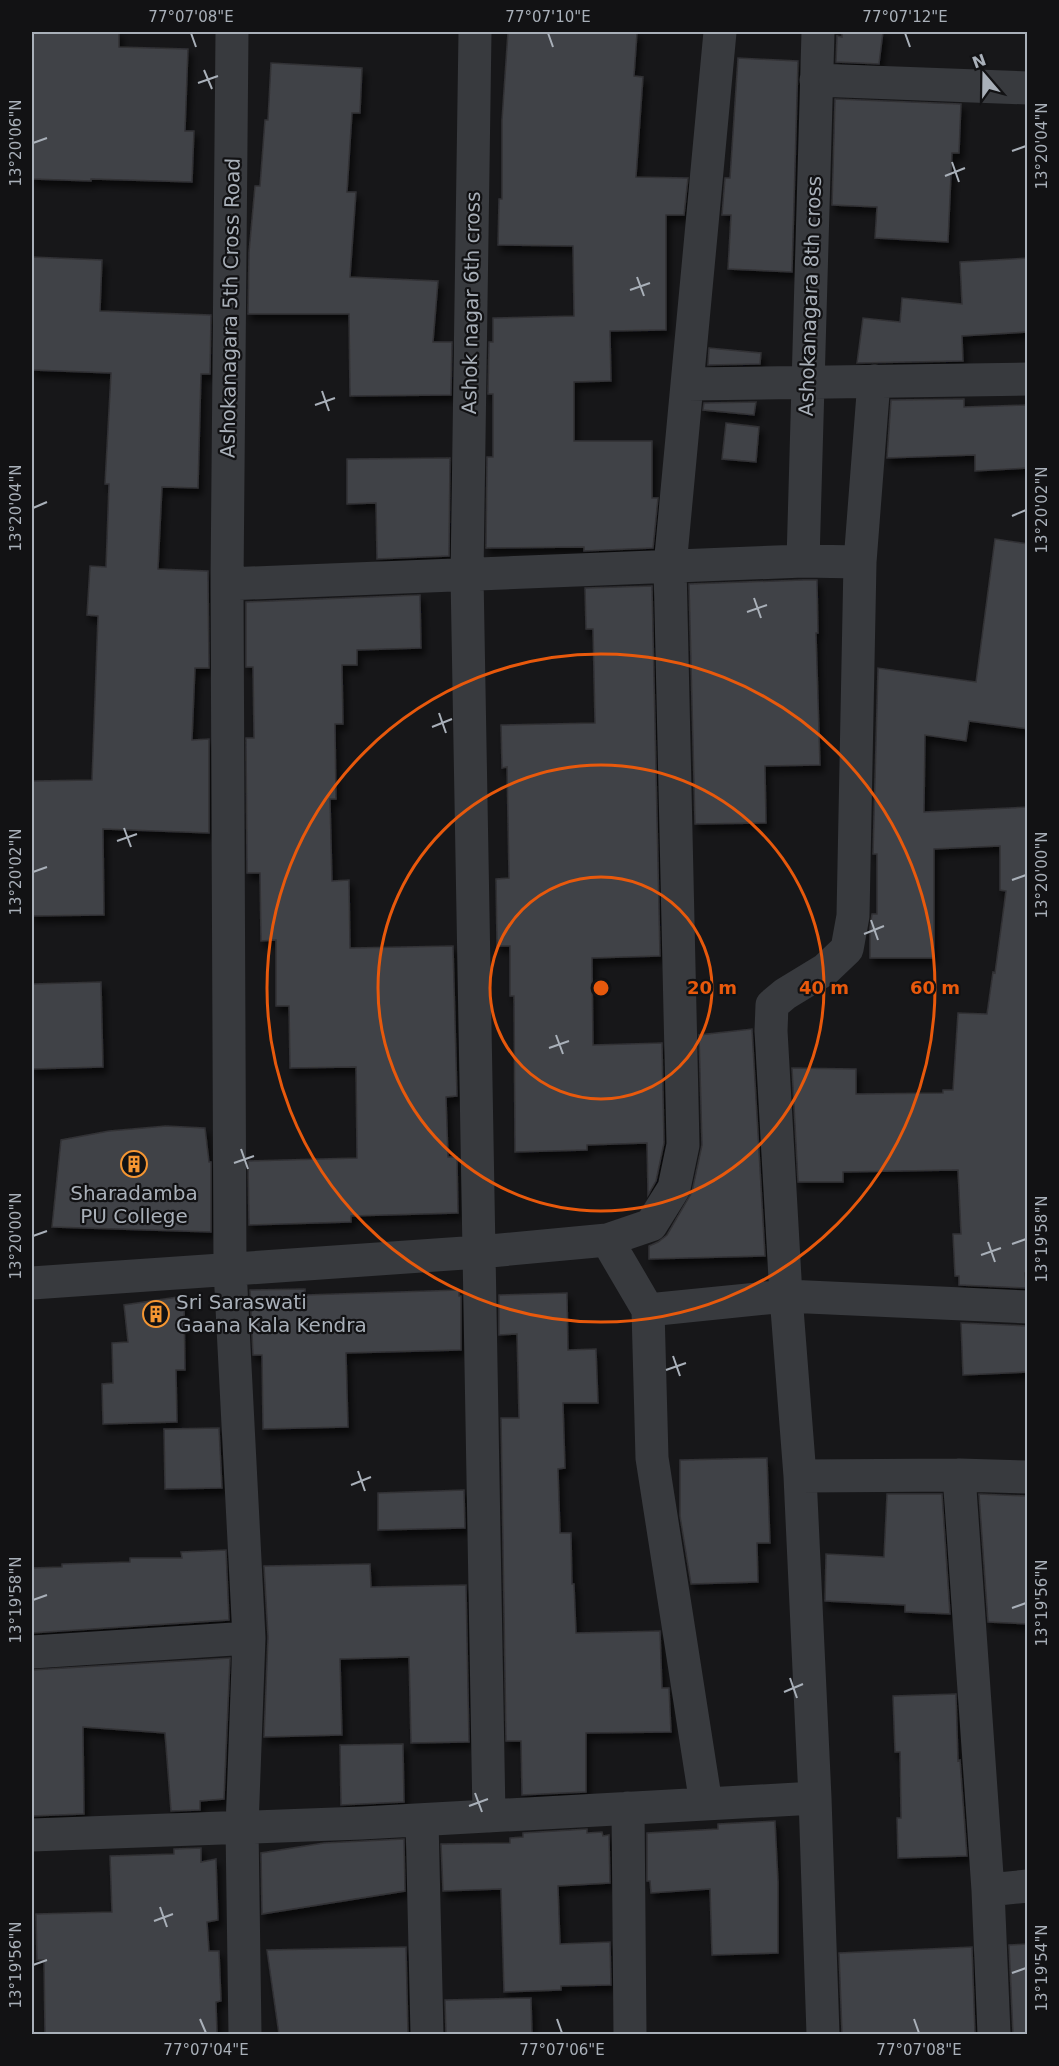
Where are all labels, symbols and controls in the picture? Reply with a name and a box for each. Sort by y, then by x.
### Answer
text: 77°07'08"E [148,8,234,26]
text: 77°07'10"E [505,8,591,26]
text: 77°07'12"E [862,8,948,26]
north arrow [954,45,1014,105]
text: N [969,50,989,73]
text: 13°20'06"N [7,99,25,187]
text: 13°20'04"N [1033,102,1051,190]
street label: Ashokanagara 5th Cross Road [215,158,245,458]
street label: Ashokanagara 8th cross [794,175,826,417]
street label: Ashok nagar 6th cross [457,191,485,415]
text: 13°20'04"N [7,464,25,552]
text: 13°20'02"N [1033,466,1051,554]
text: 13°20'02"N [7,828,25,916]
text: 13°20'00"N [1033,831,1051,919]
text: 20 m [687,977,737,998]
text: 40 m [799,977,849,998]
text: 60 m [910,977,960,998]
centre of rings [591,978,611,998]
building icon: Sharadamba PU College [119,1149,149,1179]
place label: Sharadamba PU College [70,1181,198,1228]
text: 13°20'00"N [7,1192,25,1280]
text: 13°19'58"N [1033,1195,1051,1283]
place label: Sri Saraswati Gaana Kala Kendra [176,1290,367,1337]
building icon: Sri Saraswati Gaana Kala Kendra [141,1299,171,1329]
text: 13°19'58"N [7,1556,25,1644]
text: 13°19'56"N [1033,1559,1051,1647]
text: 13°19'56"N [7,1921,25,2009]
text: 13°19'54"N [1033,1924,1051,2012]
text: 77°07'04"E [163,2041,249,2059]
text: 77°07'06"E [519,2041,605,2059]
text: 77°07'08"E [876,2041,962,2059]

